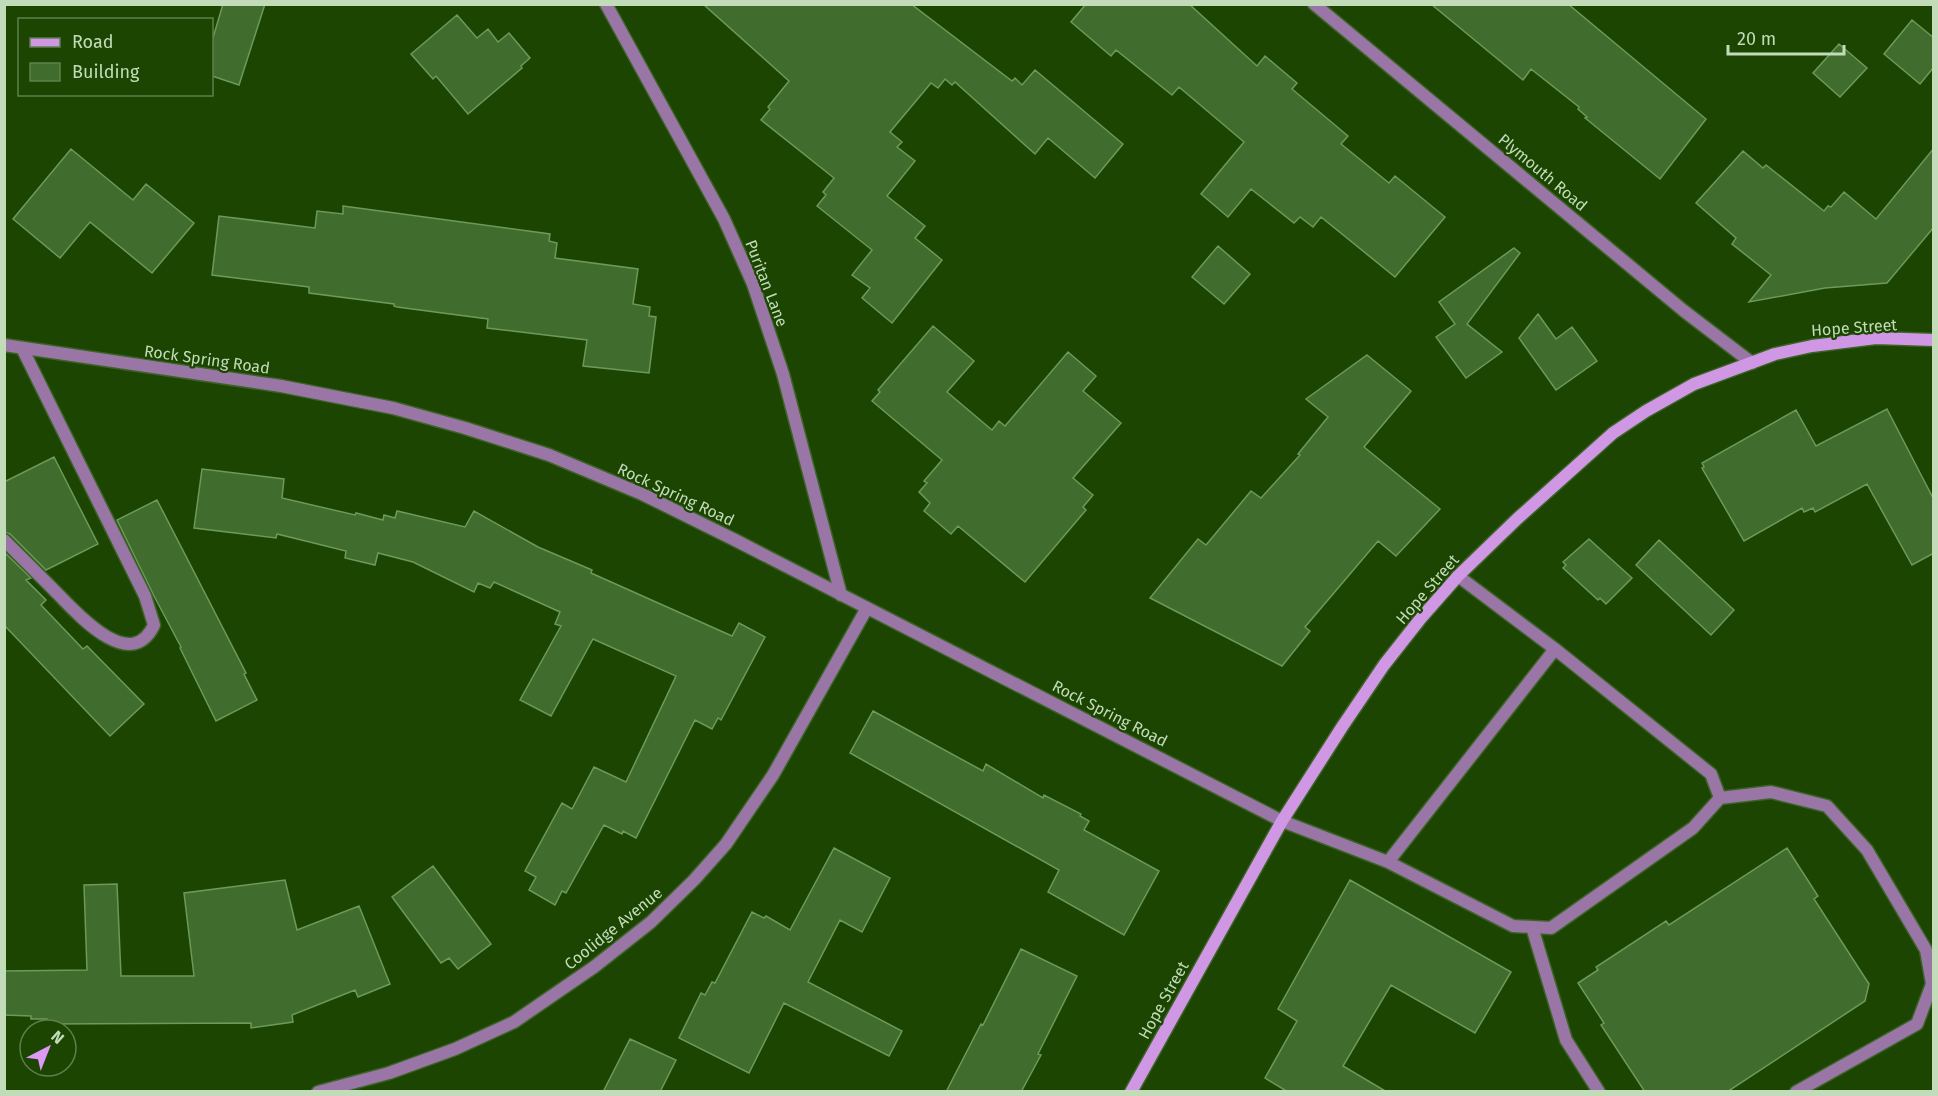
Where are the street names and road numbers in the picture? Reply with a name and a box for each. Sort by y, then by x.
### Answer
street label: Plymouth Road [1494,130,1591,215]
street label: Puritan Lane [741,237,792,329]
street label: Hope Street [1810,315,1898,340]
street label: Rock Spring Road [143,341,271,378]
street label: Rock Spring Road [614,459,737,530]
street label: Hope Street [1392,550,1463,628]
street label: Rock Spring Road [1049,676,1170,751]
street label: Coolidge Avenue [561,883,666,974]
street label: Hope Street [1134,958,1193,1043]

